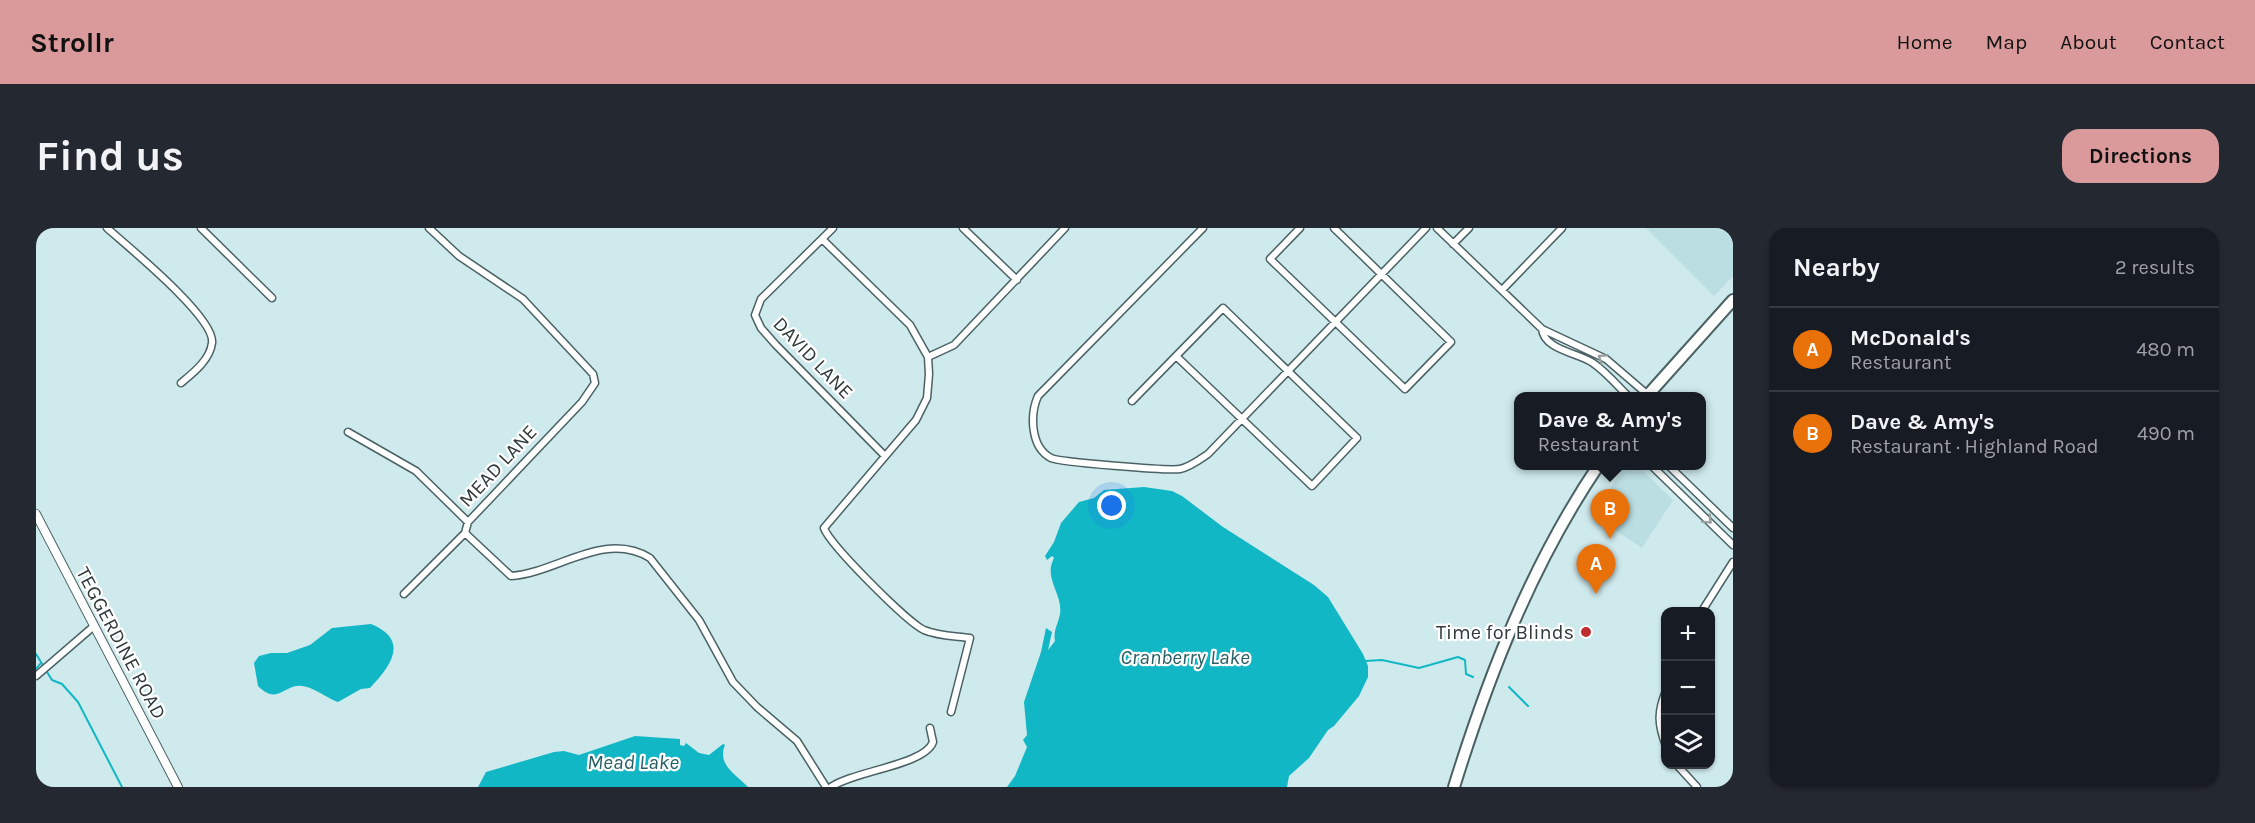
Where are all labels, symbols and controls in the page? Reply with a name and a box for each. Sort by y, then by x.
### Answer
text: Strollr [30,26,114,59]
text: Home [1897,30,1953,54]
text: Map [1986,30,2027,54]
text: About [2060,30,2117,54]
text: Contact [2150,30,2225,54]
button: Directions [2062,129,2219,183]
text: Find us [36,131,184,181]
text: Nearby [1793,252,1880,283]
text: 2 results [2115,256,2195,279]
street label: DAVID LANE [768,312,858,404]
text: McDonald's [1850,325,1971,351]
text: A [1806,338,1819,361]
text: 480 m [2136,338,2195,361]
text: Restaurant [1850,351,1952,374]
one-way arrow [1598,355,1609,366]
popup [1514,392,1706,470]
text: Dave & Amy's [1538,407,1682,433]
text: Dave & Amy's [1850,409,1995,435]
street label: MEAD LANE [454,420,542,512]
text: B [1806,422,1819,445]
text: 490 m [2137,422,2195,445]
text: Restaurant [1538,433,1639,456]
text: Restaurant · Highland Road [1850,435,2099,458]
pin: B [1590,490,1630,539]
your location [1097,491,1126,520]
one-way arrow [1700,512,1711,523]
pin: A [1576,544,1616,594]
street label: TEGGERDINE ROAD [71,563,171,723]
map controls [1661,607,1715,769]
button: + [1661,607,1715,661]
place label: Time for Blinds [1436,621,1574,644]
marker: Time for Blinds [1579,625,1593,639]
water label: Cranberry Lake [1120,645,1250,669]
button: − [1661,661,1715,715]
button: layers [1661,715,1715,769]
water label: Mead Lake [587,750,679,774]

